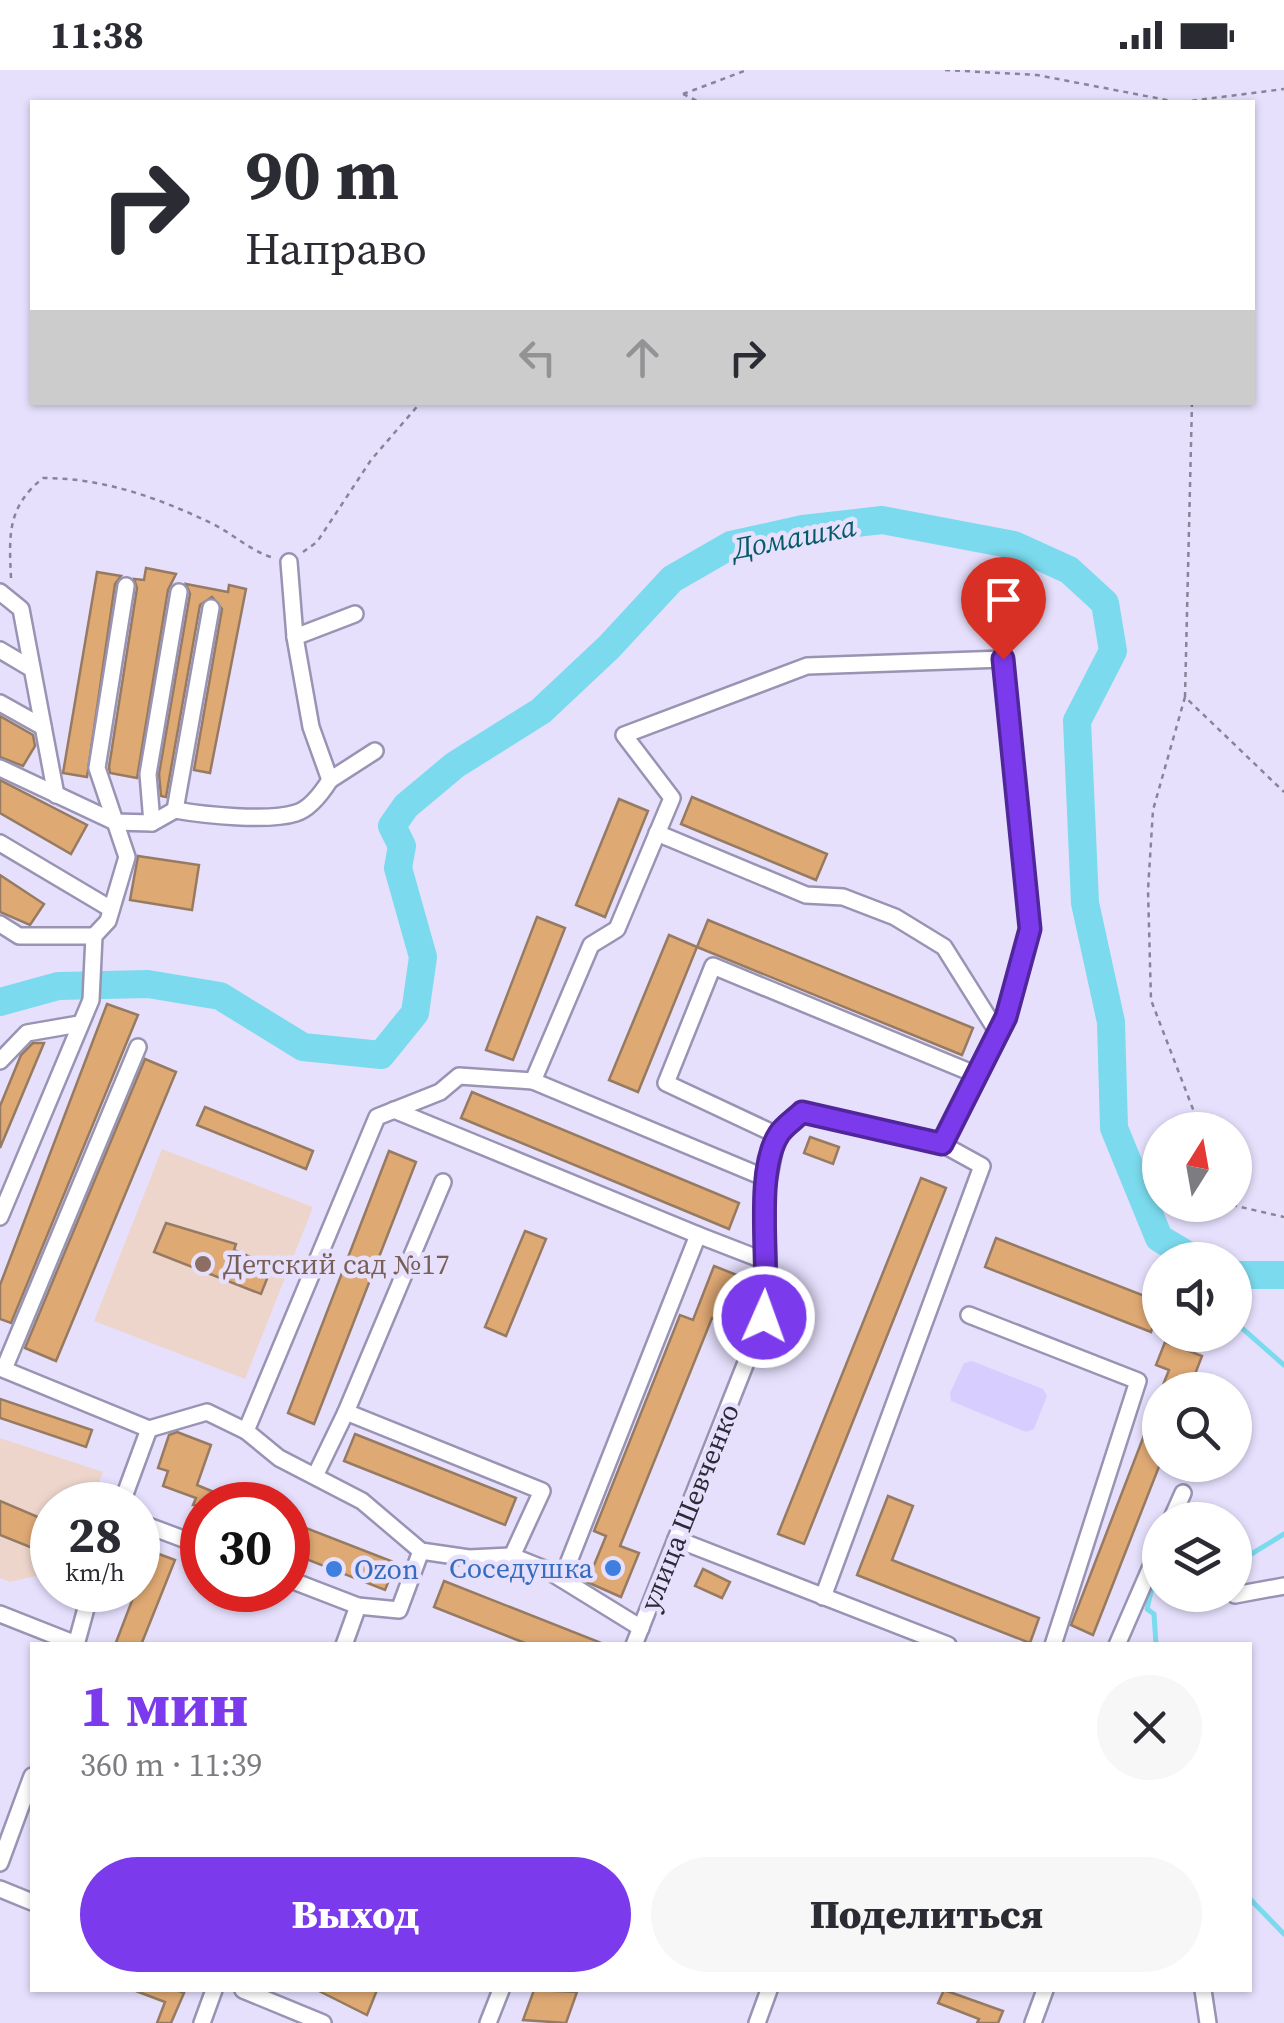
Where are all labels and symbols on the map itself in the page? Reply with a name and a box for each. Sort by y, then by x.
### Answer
water label: Домашка [727,505,860,569]
pin [961,557,1046,660]
north arrow [1142,1112,1252,1222]
place label: Детский сад №17 [223,1245,450,1283]
marker: Детский сад №17 [192,1253,214,1275]
position arrow [712,1265,816,1369]
street label: улица Шевченко [630,1398,748,1616]
speed limit sign: 30 [180,1482,310,1612]
place label: Соседушка [449,1549,594,1587]
place label: Ozon [354,1550,419,1588]
marker: Соседушка [602,1557,624,1579]
marker: Ozon [323,1558,345,1580]

